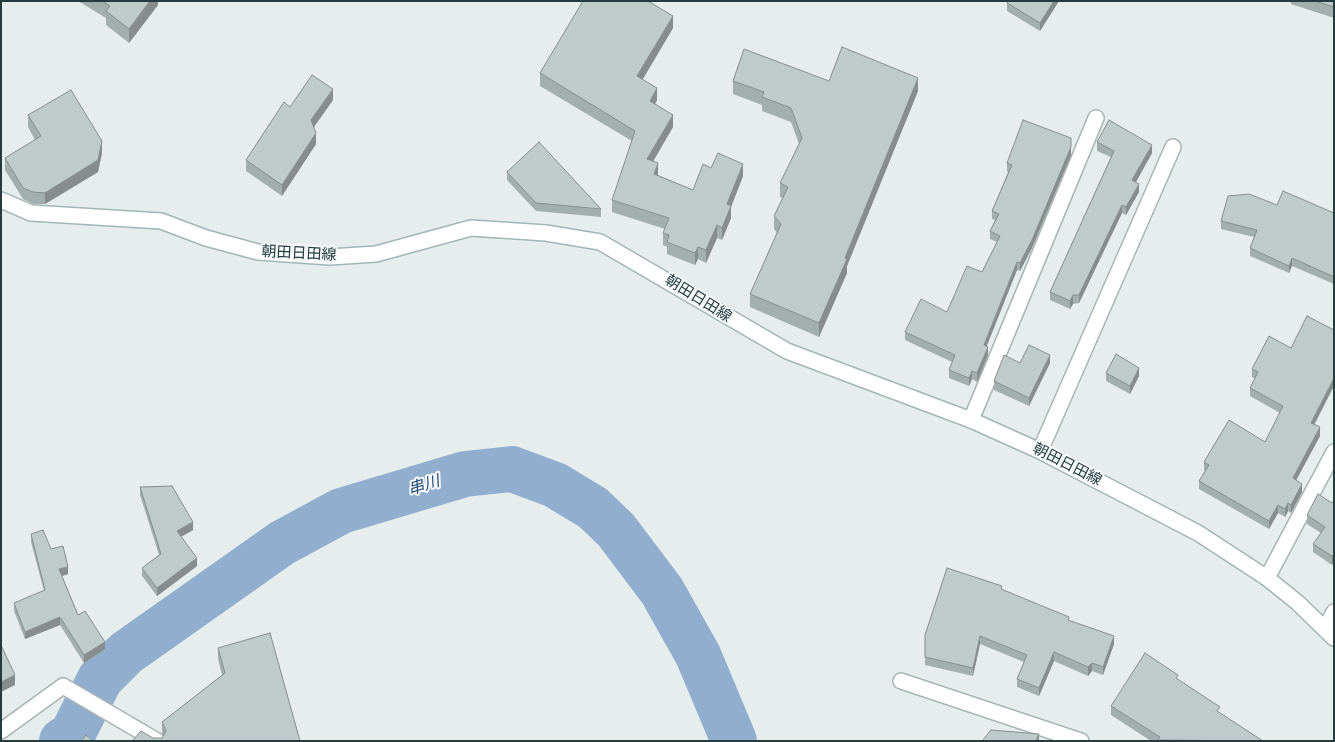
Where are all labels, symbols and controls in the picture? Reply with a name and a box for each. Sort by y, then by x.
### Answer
street label: 朝田日田線 [261,243,337,265]
street label: 朝田日田線 [661,271,735,327]
street label: 朝田日田線 [1030,440,1104,490]
water label: 串川 [406,472,442,500]

